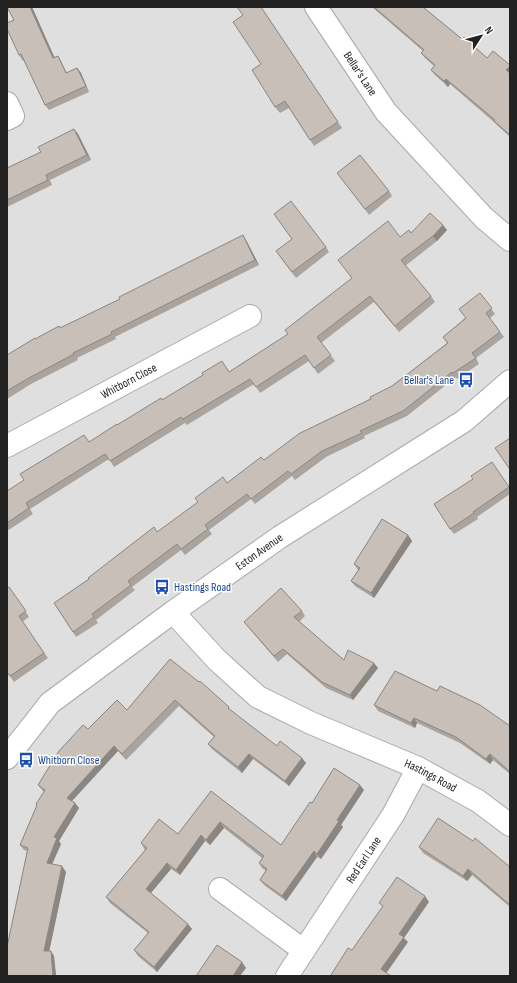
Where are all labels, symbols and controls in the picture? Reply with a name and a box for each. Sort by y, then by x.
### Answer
north arrow [461,16,501,56]
text: N [482,24,496,37]
street label: Bellar's Lane [340,49,381,99]
street label: Whitborn Close [98,360,159,402]
bus stop icon: Bellar's Lane [457,371,475,389]
place label: Bellar's Lane [404,373,454,388]
street label: Eston Avenue [233,530,286,573]
bus stop icon: Hastings Road [153,578,171,596]
place label: Hastings Road [174,580,231,595]
bus stop icon: Whitborn Close [17,751,35,769]
place label: Whitborn Close [38,753,100,768]
street label: Hastings Road [402,756,459,795]
street label: Red Earl Lane [343,833,384,886]

